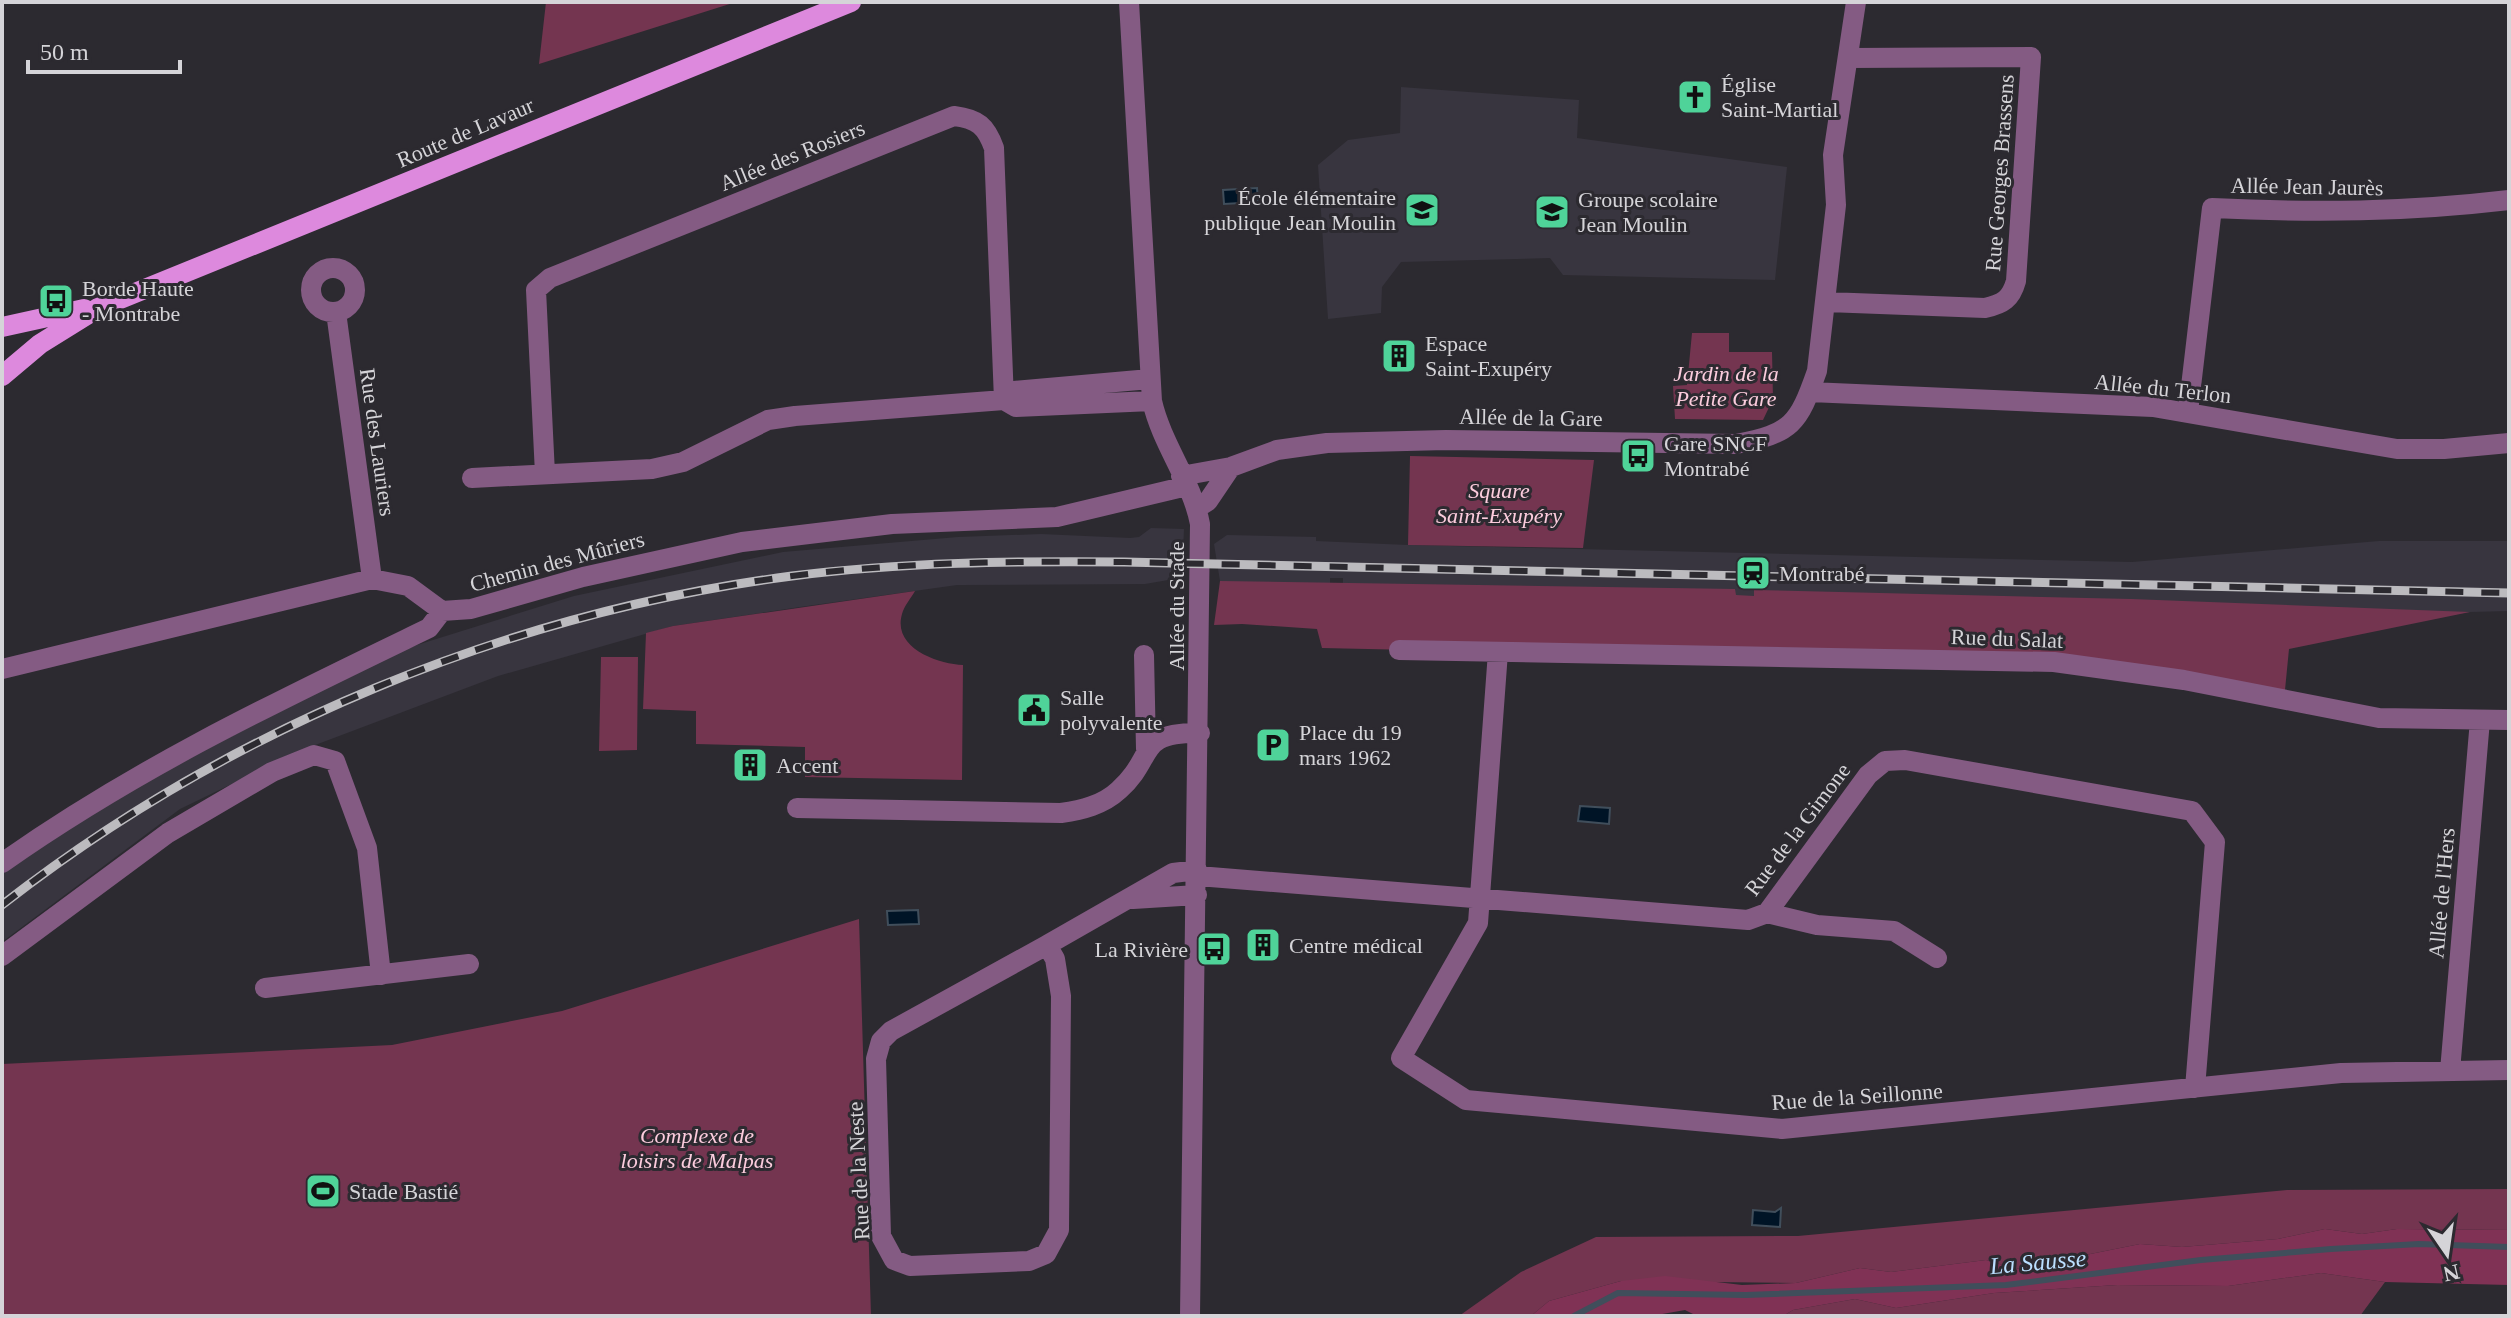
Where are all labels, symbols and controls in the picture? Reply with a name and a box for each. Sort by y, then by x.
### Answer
scale bar [28,24,180,74]
text: 50 m [40,39,89,65]
place label: Église Saint-Martial [1721,72,1838,122]
street label: Rue Georges Brassens [1980,74,2019,272]
church icon: Église Saint-Martial [1676,78,1714,116]
street label: Route de Lavaur [393,92,538,173]
street label: Allée des Rosiers [716,115,868,196]
street label: Allée Jean Jaurès [2230,173,2384,200]
place label: École élémentaire publique Jean Moulin [1204,185,1396,235]
place label: Groupe scolaire Jean Moulin [1578,187,1718,237]
school or university icon: École élémentaire publique Jean Moulin [1403,191,1441,229]
school or university icon: Groupe scolaire Jean Moulin [1533,193,1571,231]
place label: Borde Haute - Montrabe [82,276,194,326]
bus stop icon: Borde Haute - Montrabe [37,282,75,320]
place label: Espace Saint-Exupéry [1425,331,1552,381]
building icon: Espace Saint-Exupéry [1380,337,1418,375]
park label: Jardin de la Petite Gare [1673,361,1779,411]
street label: Rue des Lauriers [355,367,400,518]
street label: Allée du Terlon [2093,369,2233,408]
street label: Allée de la Gare [1459,404,1603,431]
place label: Gare SNCF Montrabé [1664,431,1767,481]
bus stop icon: Gare SNCF Montrabé [1619,437,1657,475]
park label: Square Saint-Exupéry [1436,478,1562,528]
street label: Chemin des Mûriers [467,526,647,597]
street label: Allée du Stade [1164,541,1189,671]
station icon: Montrabé [1734,554,1772,592]
place label: Montrabé [1779,561,1865,586]
street label: Rue du Salat [1950,624,2064,653]
place label: Salle polyvalente [1060,685,1163,735]
public building icon: Salle polyvalente [1015,691,1053,729]
place label: Place du 19 mars 1962 [1299,720,1402,770]
parking icon: Place du 19 mars 1962 [1254,726,1292,764]
building icon: Accent [731,746,769,784]
place label: Accent [776,753,838,778]
street label: Rue de la Gimone [1739,758,1855,901]
street label: Allée de l'Hers [2423,827,2460,959]
building icon: Centre médical [1244,926,1282,964]
bus stop icon: La Rivière [1195,930,1233,968]
place label: Centre médical [1289,933,1423,958]
place label: La Rivière [1095,937,1188,962]
street label: Rue de la Seillonne [1771,1078,1944,1115]
street label: Rue de la Neste [842,1101,875,1241]
park label: Complexe de loisirs de Malpas [621,1123,773,1173]
sports icon: Stade Bastié [304,1172,342,1210]
place label: Stade Bastié [349,1179,458,1204]
north arrow [2407,1214,2487,1294]
water label: La Sausse [1988,1245,2088,1279]
text: N [2441,1259,2462,1287]

